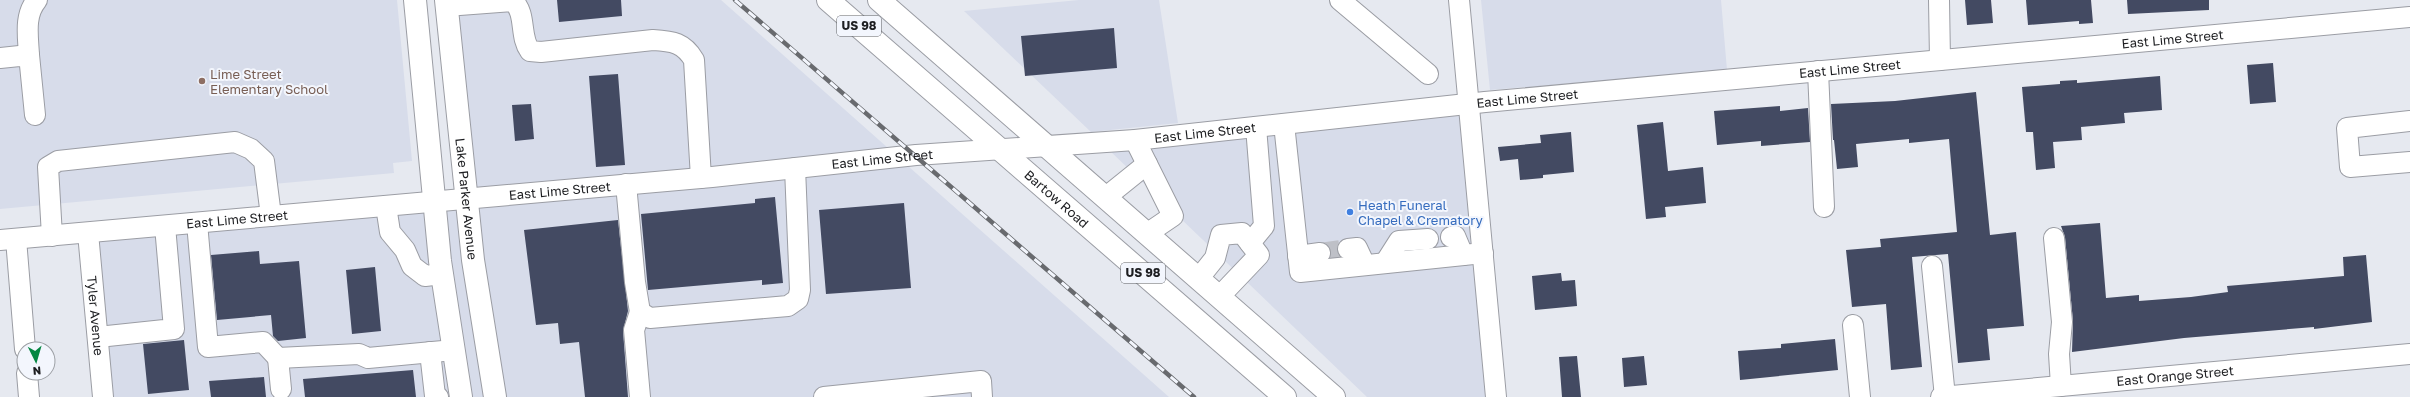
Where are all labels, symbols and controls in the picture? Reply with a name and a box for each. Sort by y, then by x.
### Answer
road number: US 98 [837,16,881,36]
street label: East Lime Street [2121,26,2224,51]
street label: East Lime Street [1798,56,1902,81]
place label: Lime Street Elementary School [210,66,328,97]
marker: Lime Street Elementary School [197,76,207,86]
street label: East Lime Street [1476,85,1579,111]
street label: East Lime Street [1153,119,1257,146]
street label: Lake Parker Avenue [452,137,481,261]
street label: East Lime Street [831,146,934,172]
street label: Bartow Road [1021,166,1092,231]
street label: East Lime Street [508,178,611,203]
place label: Heath Funeral Chapel & Crematory [1358,197,1484,228]
street label: East Lime Street [185,207,289,231]
marker: Heath Funeral Chapel & Crematory [1345,207,1355,217]
road number: US 98 [1121,263,1165,283]
street label: Tyler Avenue [84,275,107,356]
north arrow [16,341,56,381]
street label: East Orange Street [2116,362,2234,389]
text: N [32,365,42,378]

